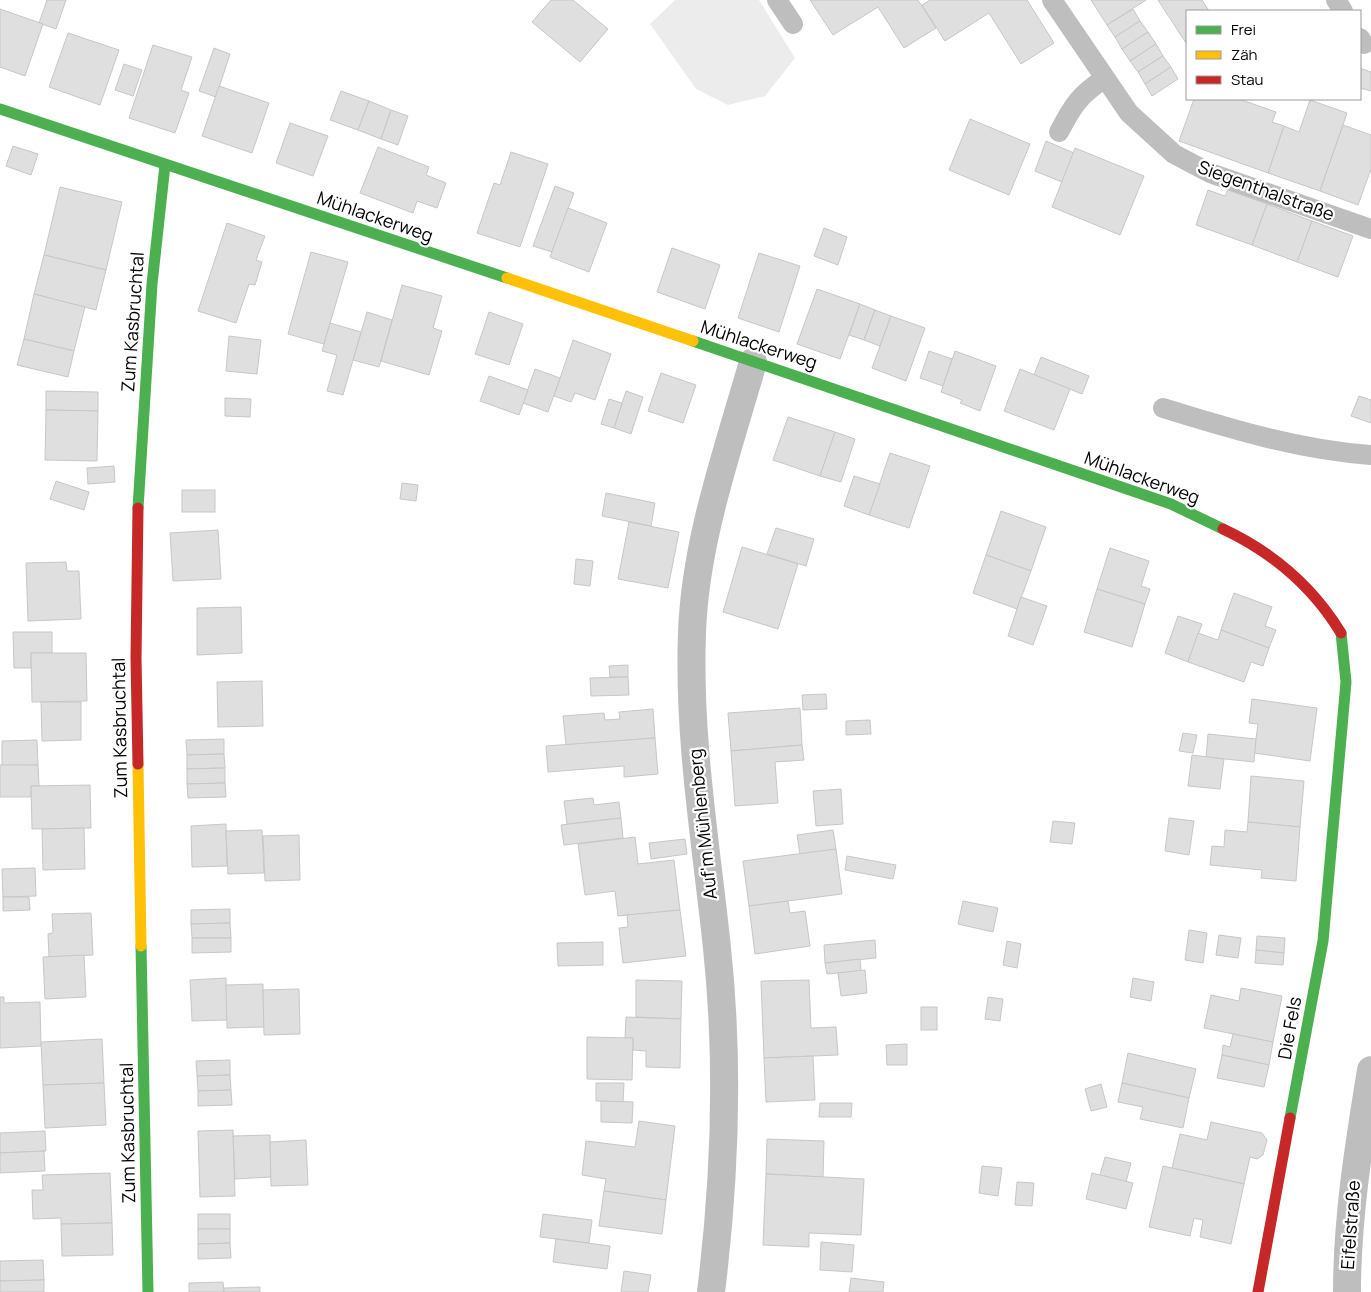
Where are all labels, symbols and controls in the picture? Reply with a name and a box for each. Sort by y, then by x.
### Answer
legend [1186,10,1361,100]
text: Frei [1231,19,1256,40]
text: Zäh [1231,44,1258,65]
text: Stau [1231,69,1264,90]
street label: Siegenthalstraße [1195,154,1338,226]
street label: Mühlackerweg [314,185,436,247]
street label: Zum Kasbruchtal [115,251,149,393]
street label: Mühlackerweg [698,314,821,374]
street label: Mühlackerweg [1081,445,1203,509]
street label: Zum Kasbruchtal [106,657,132,799]
street label: Auf'm Mühlenberg [682,748,722,901]
street label: Die Fels [1272,995,1306,1061]
street label: Zum Kasbruchtal [114,1062,140,1204]
street label: Eifelstraße [1335,1180,1365,1270]

